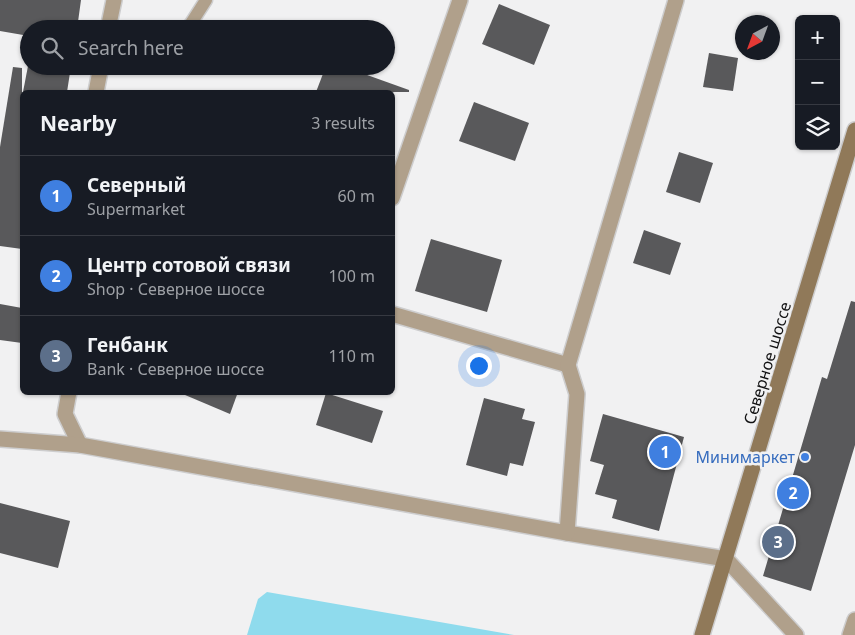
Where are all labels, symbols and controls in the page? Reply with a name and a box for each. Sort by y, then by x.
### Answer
north arrow [735,15,780,60]
map controls [795,15,840,150]
button: + [795,15,840,60]
search box [20,20,395,75]
icon: search [38,34,66,62]
text: Search here [78,35,184,61]
button: − [795,60,840,105]
button: layers [795,105,840,150]
text: Nearby [40,109,116,137]
text: 3 results [311,112,375,134]
text: Северный [87,172,186,198]
text: 1 [51,185,61,207]
text: 60 m [338,185,375,207]
text: Supermarket [87,198,185,220]
text: Центр сотовой связи [87,252,291,278]
text: 2 [51,265,61,287]
text: 100 m [328,265,375,287]
text: Shop · Северное шоссе [87,278,265,300]
street label: Северное шоссе [738,299,796,427]
text: Генбанк [87,332,168,358]
text: 3 [51,345,61,367]
text: 110 m [328,345,375,367]
your location [466,353,492,379]
text: Bank · Северное шоссе [87,358,264,380]
pin: 1 [649,433,681,471]
place label: Минимаркет [696,446,796,468]
marker: Минимаркет [799,451,811,463]
pin: 2 [777,474,809,512]
pin: 3 [762,523,794,561]

